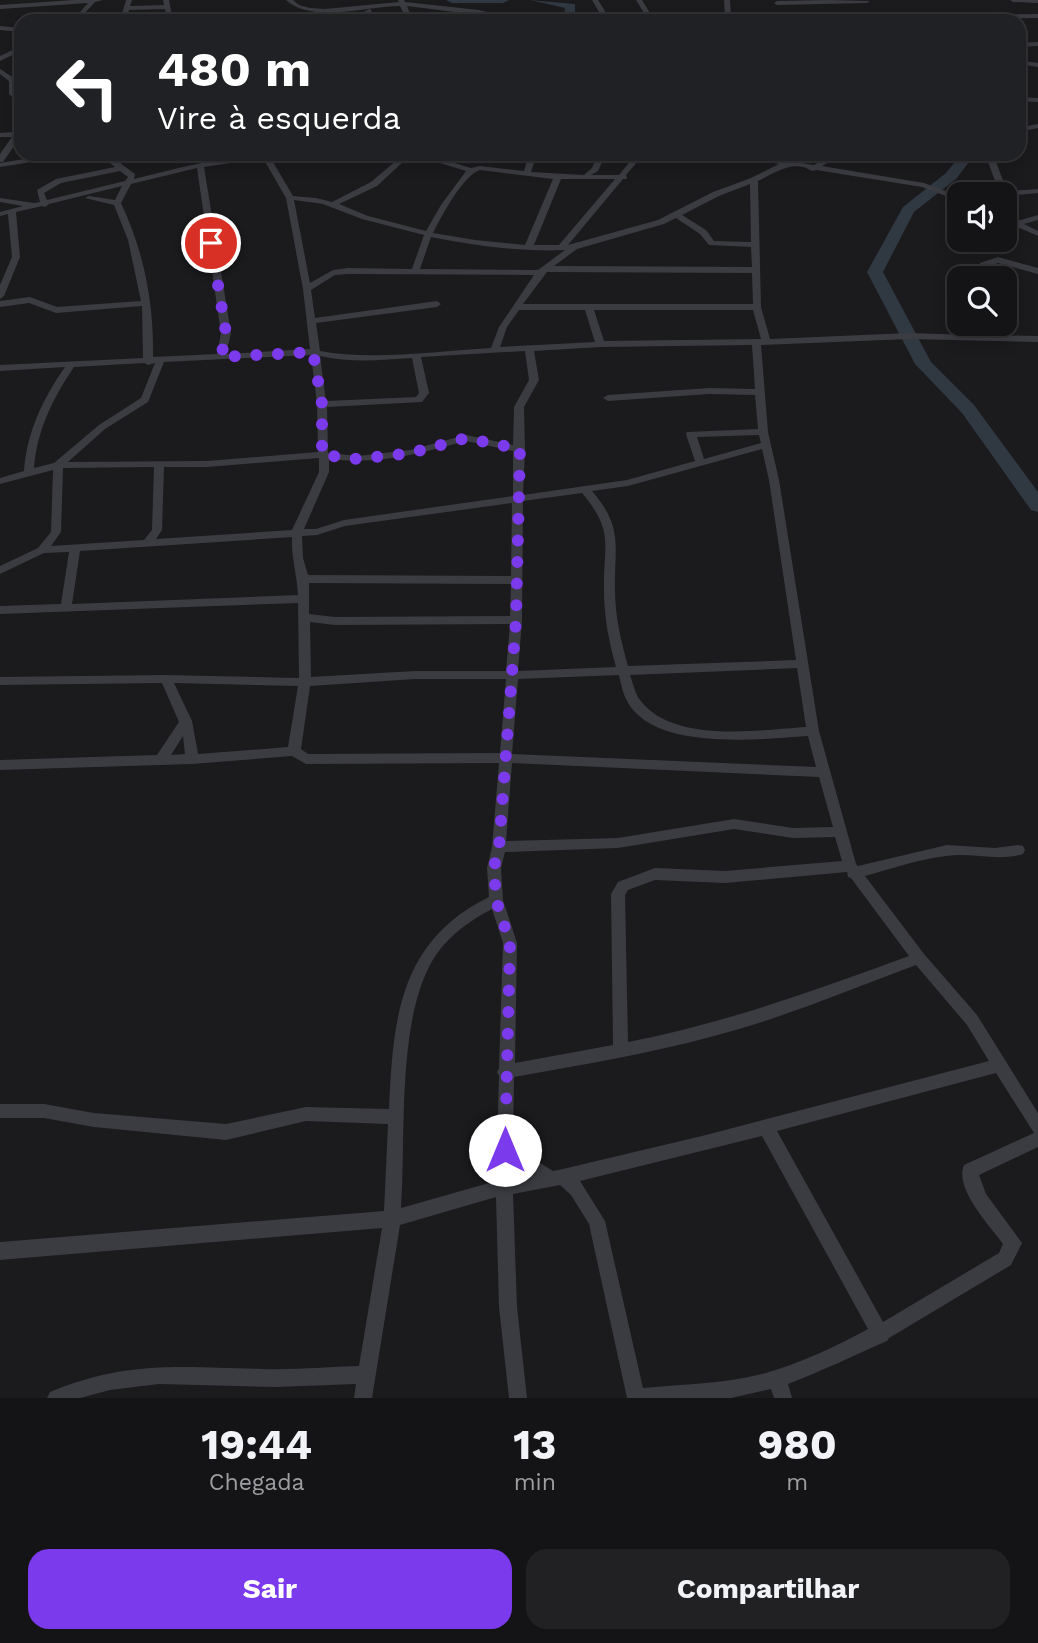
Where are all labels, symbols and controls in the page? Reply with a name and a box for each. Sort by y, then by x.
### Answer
text: 480 m [157,40,311,98]
icon: left [42,42,133,133]
text: Vire à esquerda [157,99,401,137]
map controls [947,182,1017,336]
button: sound [947,182,1017,252]
pin [181,213,241,273]
icon: arrive [192,224,230,262]
button: search [947,266,1017,336]
position arrow [468,1113,542,1187]
text: 19:44 [201,1420,312,1469]
text: 13 [513,1420,556,1469]
text: 980 [758,1420,837,1469]
text: Chegada [209,1469,305,1496]
text: min [514,1469,556,1496]
text: m [786,1469,808,1496]
button: Sair [28,1549,512,1629]
button: Compartilhar [526,1549,1010,1629]

